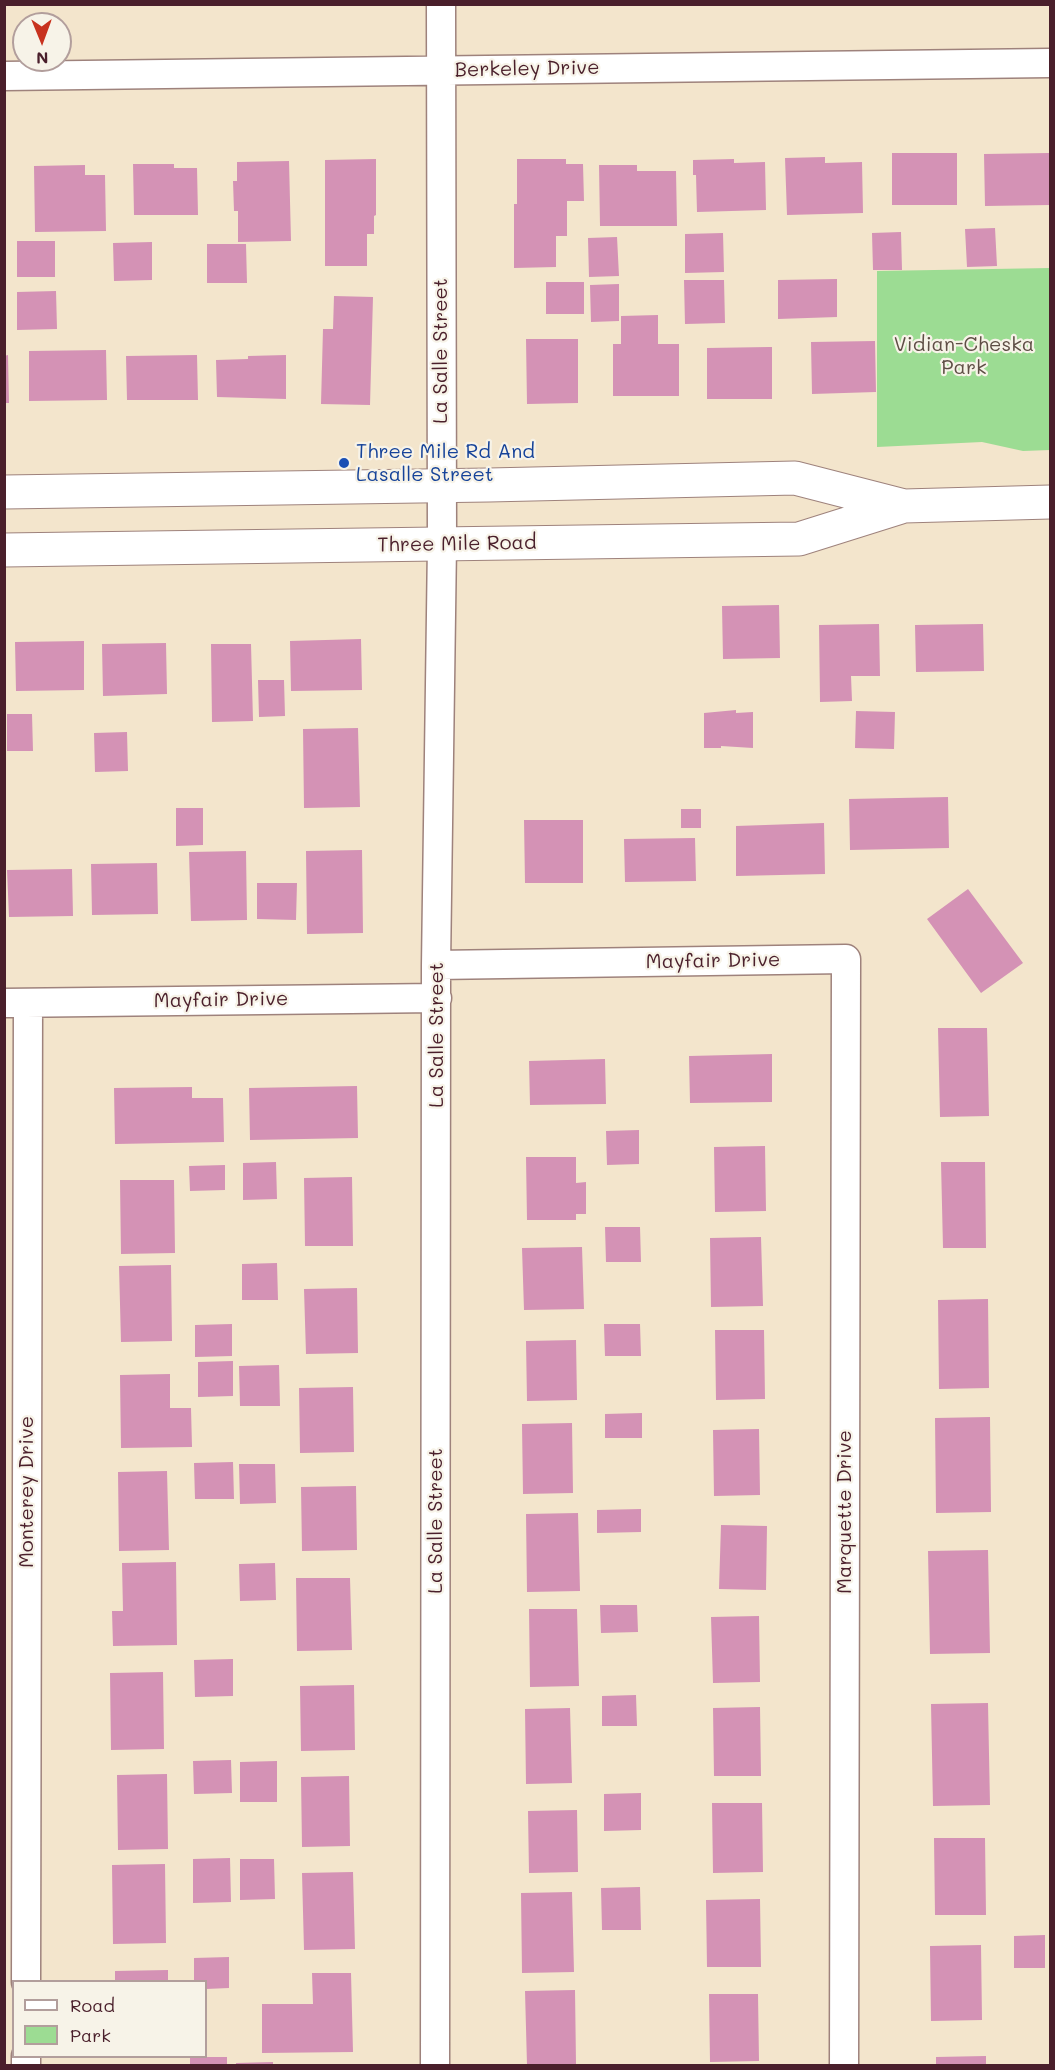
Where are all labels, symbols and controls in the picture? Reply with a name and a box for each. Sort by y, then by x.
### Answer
north arrow [12,12,72,72]
text: N [36,48,49,69]
street label: Berkeley Drive [454,56,600,82]
street label: La Salle Street [429,278,453,424]
park label: Vidian-Cheska Park [894,333,1034,380]
place label: Three Mile Rd And Lasalle Street [356,440,535,487]
marker: Three Mile Rd And Lasalle Street [337,456,351,470]
street label: Three Mile Road [377,531,537,557]
street label: Mayfair Drive [646,948,780,974]
street label: La Salle Street [425,962,449,1108]
street label: Mayfair Drive [154,987,288,1013]
street label: Monterey Drive [15,1416,39,1568]
street label: Marquette Drive [833,1430,857,1594]
street label: La Salle Street [424,1448,448,1594]
legend [12,1980,207,2058]
text: Road [70,1993,115,2017]
text: Park [70,2023,111,2047]

